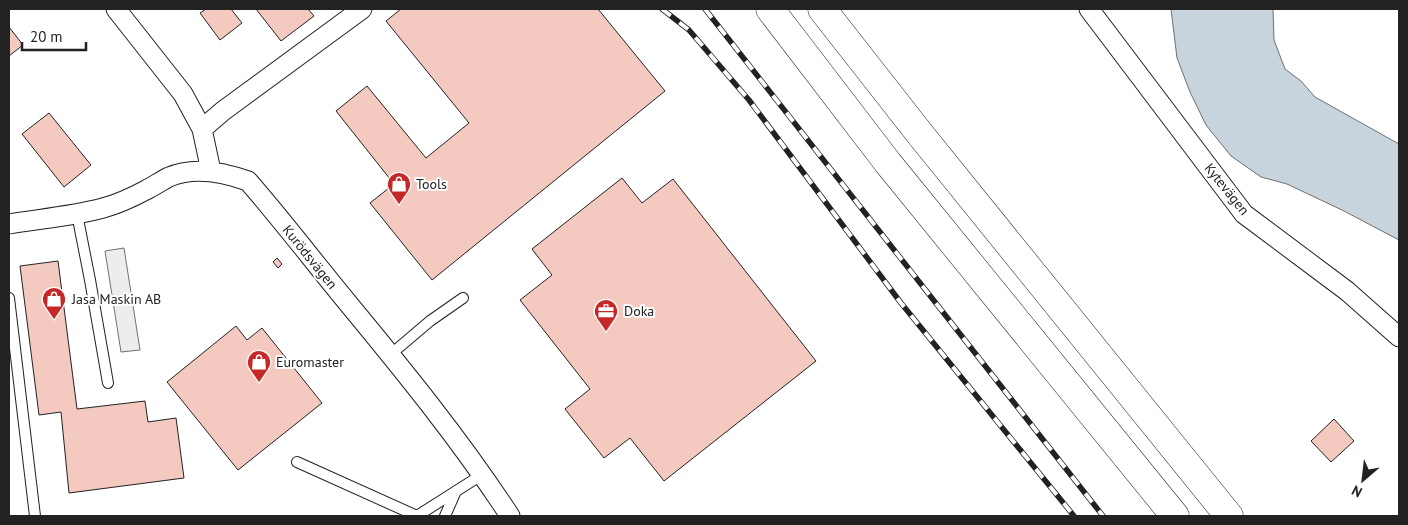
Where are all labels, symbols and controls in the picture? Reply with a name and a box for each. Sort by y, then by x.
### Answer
scale bar [22,20,86,52]
text: 20 m [30,27,63,46]
street label: Kytevägen [1201,159,1253,219]
shop icon: Tools [386,171,412,205]
place label: Tools [416,175,447,193]
street label: Kurödsvägen [279,221,341,293]
shop icon: Jasa Maskin AB [41,286,67,320]
place label: Jasa Maskin AB [71,290,161,308]
office icon: Doka [593,298,619,332]
place label: Doka [624,302,654,320]
shop icon: Euromaster [246,349,272,383]
place label: Euromaster [276,353,344,371]
north arrow [1338,455,1388,505]
text: N [1349,481,1365,502]

